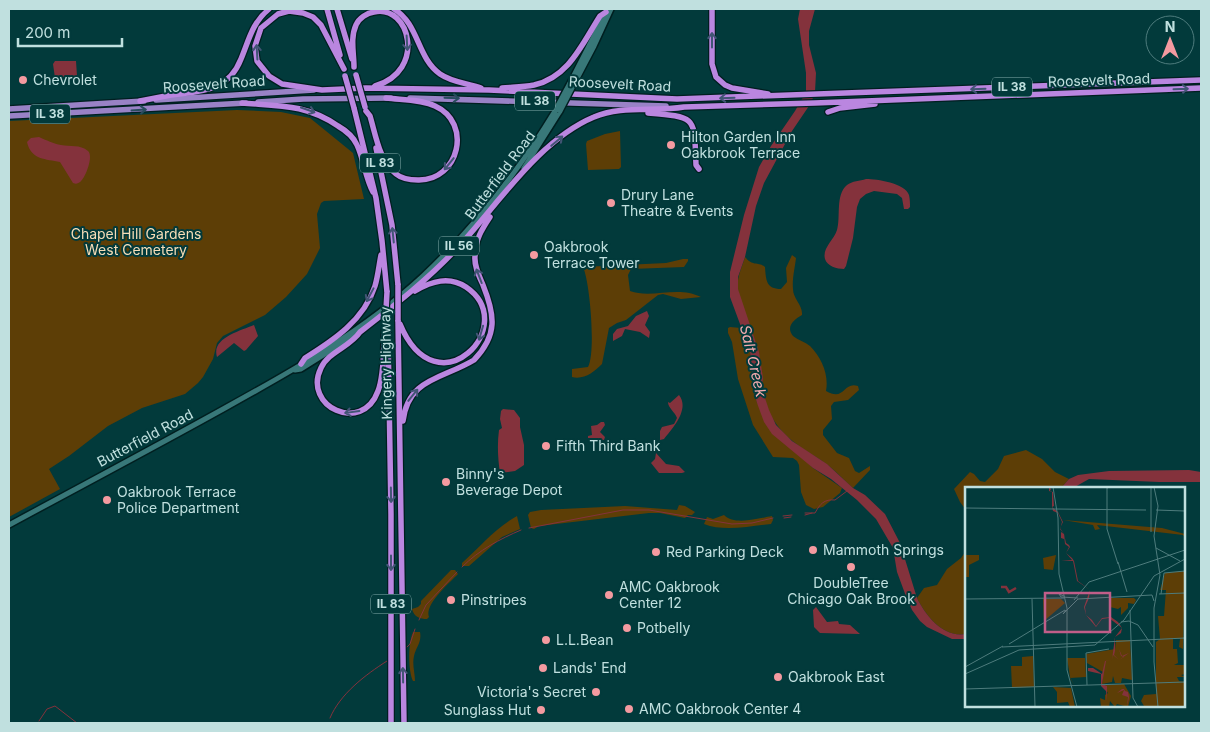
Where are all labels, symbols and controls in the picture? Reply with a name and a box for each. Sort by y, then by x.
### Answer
scale bar [18,15,121,47]
north arrow [1145,15,1195,65]
text: N [1165,18,1175,35]
text: 200 m [25,23,70,42]
one-way arrow [707,32,717,48]
one-way arrow [403,35,412,51]
one-way arrow [252,44,261,60]
street label: Roosevelt Road [1047,69,1151,90]
place label: Chevrolet [33,71,97,88]
street label: Roosevelt Road [162,71,266,96]
street label: Roosevelt Road [568,72,672,95]
marker: Chevrolet [17,74,29,86]
road number: IL 38 [992,77,1032,96]
one-way arrow [970,84,986,93]
one-way arrow [1172,85,1188,94]
road number: IL 38 [515,92,555,110]
one-way arrow [719,93,735,103]
one-way arrow [444,94,460,103]
road number: IL 38 [30,105,70,124]
one-way arrow [131,105,147,114]
one-way arrow [299,106,315,116]
street label: Butterfield Road [461,127,538,222]
place label: Hilton Garden Inn Oakbrook Terrace [681,128,800,161]
one-way arrow [551,135,564,146]
marker: Hilton Garden Inn Oakbrook Terrace [665,139,677,151]
road number: IL 83 [360,154,400,172]
one-way arrow [444,157,455,170]
place label: Drury Lane Theatre & Events [621,186,733,219]
marker: Drury Lane Theatre & Events [605,197,617,209]
park label: Chapel Hill Gardens West Cemetery [71,225,201,258]
one-way arrow [388,227,397,243]
road number: IL 56 [439,237,479,256]
place label: Oakbrook Terrace Tower [544,238,640,271]
marker: Oakbrook Terrace Tower [528,249,540,261]
one-way arrow [474,269,483,284]
one-way arrow [365,287,374,302]
street label: Kingery Highway [376,306,395,420]
water label: Salt Creek [736,323,771,400]
one-way arrow [476,325,486,341]
one-way arrow [408,389,419,402]
street label: Butterfield Road [94,405,196,470]
one-way arrow [345,408,361,418]
place label: Fifth Third Bank [556,437,661,454]
marker: Fifth Third Bank [540,440,552,452]
place label: Binny's Beverage Depot [456,465,563,498]
marker: Binny's Beverage Depot [440,476,452,488]
place label: Oakbrook Terrace Police Department [117,483,240,516]
one-way arrow [386,486,396,502]
inset map [965,487,1185,707]
marker: Oakbrook Terrace Police Department [101,494,113,506]
place label: Mammoth Springs [823,541,944,558]
place label: Red Parking Deck [666,543,784,560]
marker: Mammoth Springs [807,544,819,556]
marker: Red Parking Deck [650,546,662,558]
one-way arrow [386,554,396,570]
marker: DoubleTree Chicago Oak Brook [845,561,857,573]
place label: DoubleTree Chicago Oak Brook [787,574,915,607]
place label: AMC Oakbrook Center 12 [619,578,720,611]
marker: AMC Oakbrook Center 12 [603,589,615,601]
place label: Pinstripes [461,591,527,608]
road number: IL 83 [371,594,411,614]
marker: Pinstripes [445,594,457,606]
place label: Potbelly [637,619,690,636]
marker: Potbelly [621,622,633,634]
place label: L.L.Bean [556,631,614,648]
marker: L.L.Bean [540,634,552,646]
place label: Lands' End [553,659,626,676]
marker: Lands' End [537,662,549,674]
one-way arrow [398,667,407,683]
place label: Oakbrook East [788,668,885,685]
marker: Oakbrook East [772,671,784,683]
place label: Victoria's Secret [477,683,586,700]
marker: Victoria's Secret [590,686,602,698]
place label: AMC Oakbrook Center 4 [639,700,801,717]
place label: Sunglass Hut [444,701,531,718]
marker: AMC Oakbrook Center 4 [623,703,635,715]
marker: Sunglass Hut [535,704,547,716]

